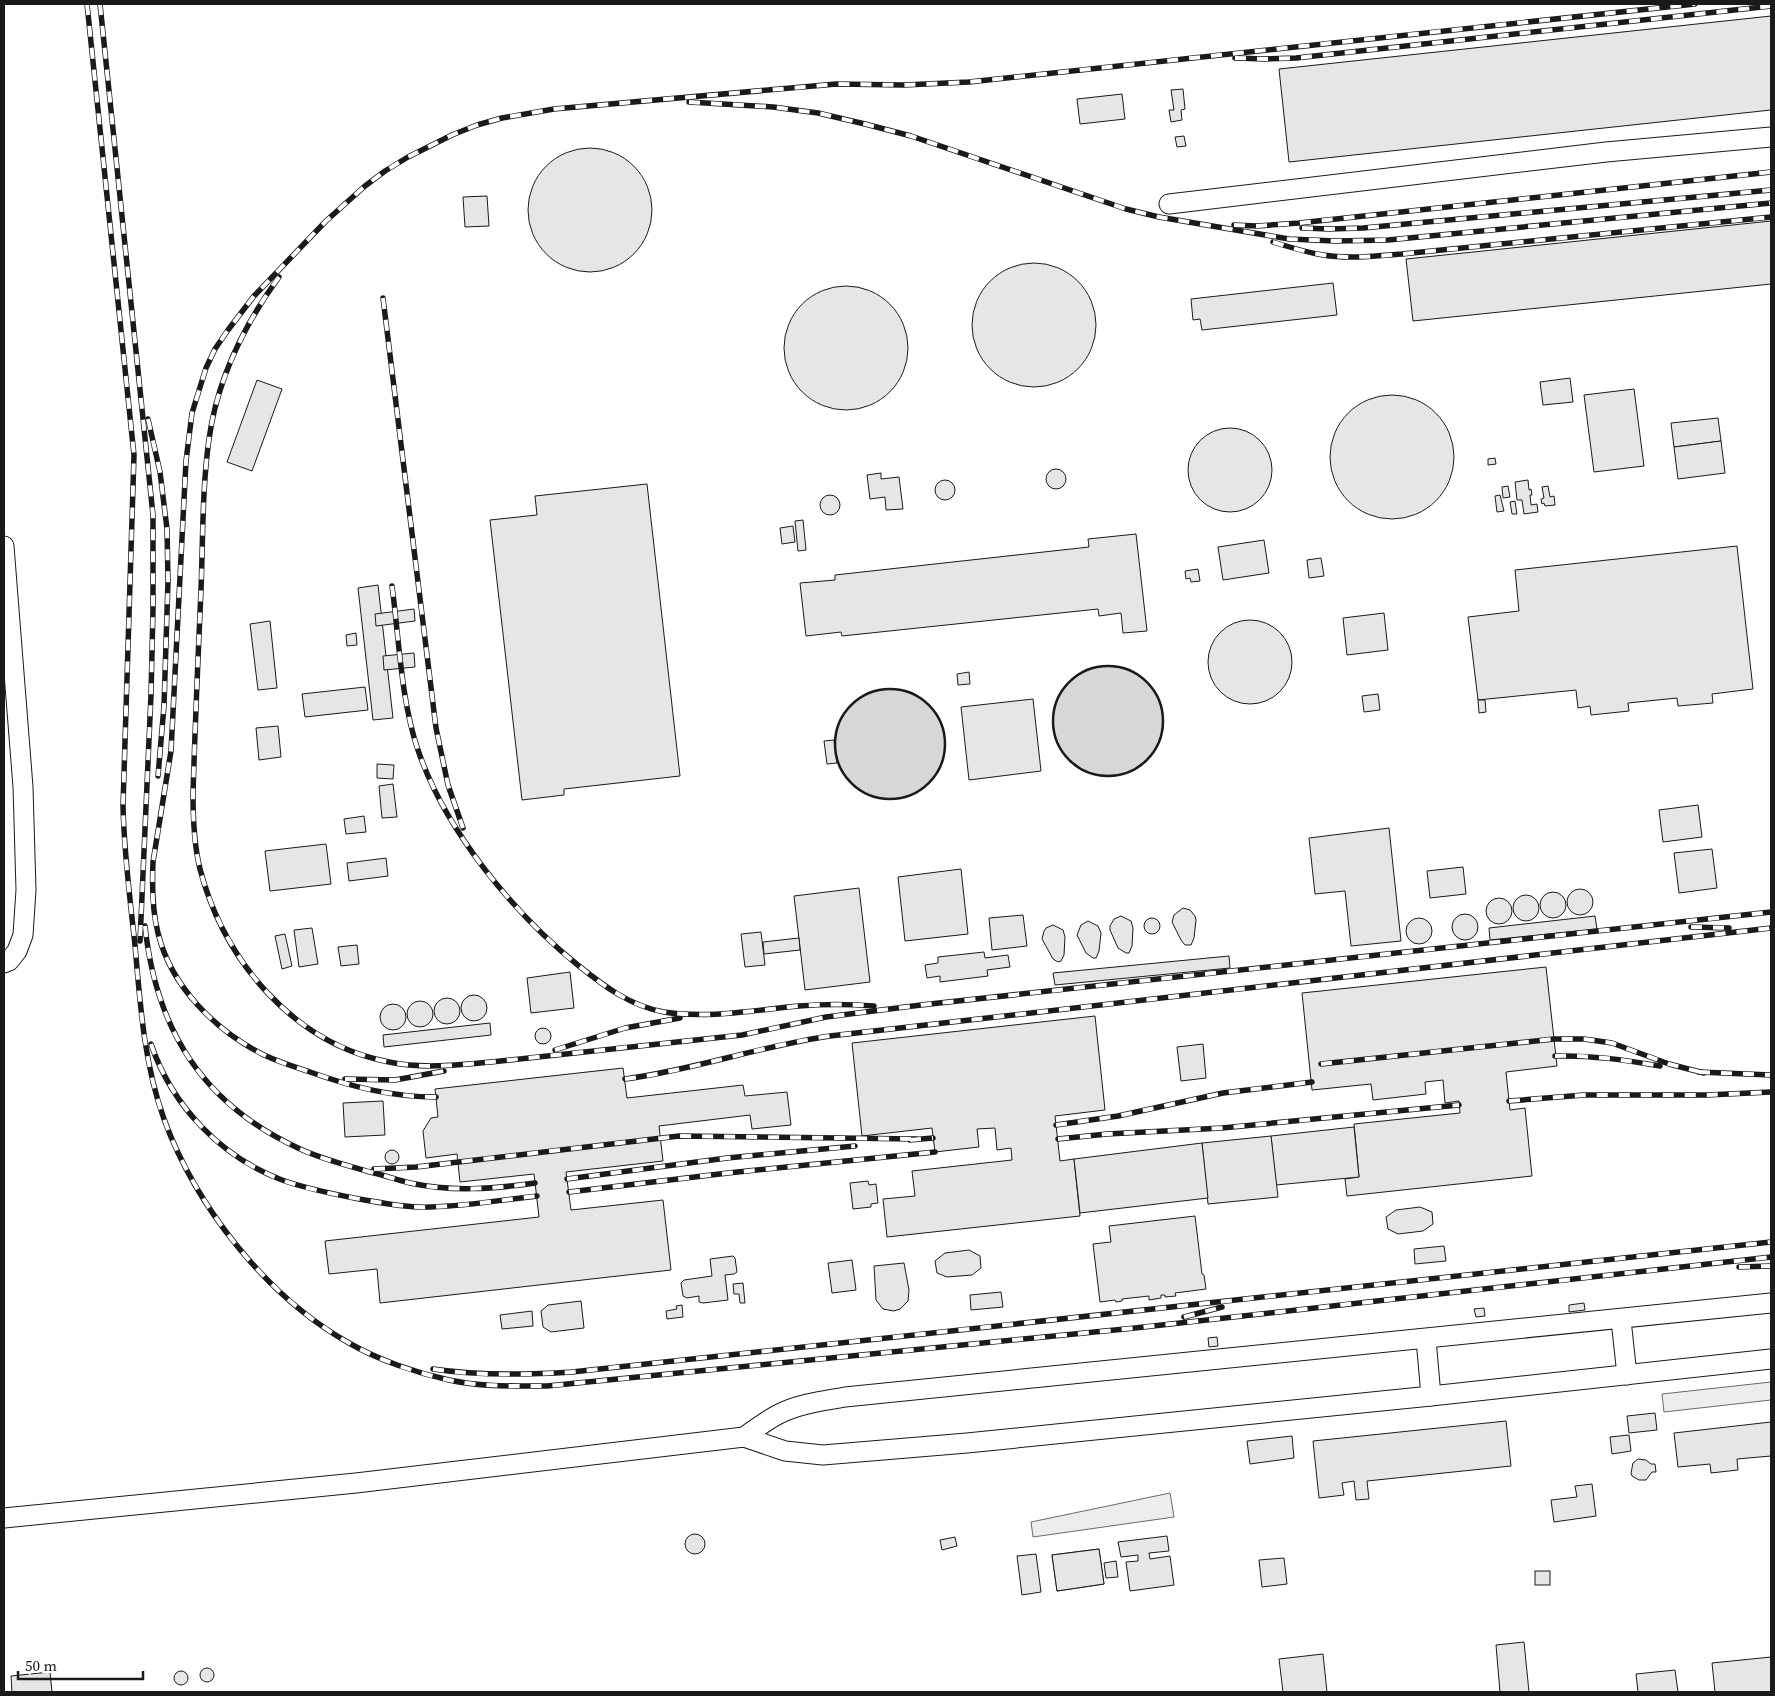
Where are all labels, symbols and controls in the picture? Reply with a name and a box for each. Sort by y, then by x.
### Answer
scale bar [18,1648,142,1680]
text: 50 m [25,1655,57,1676]

